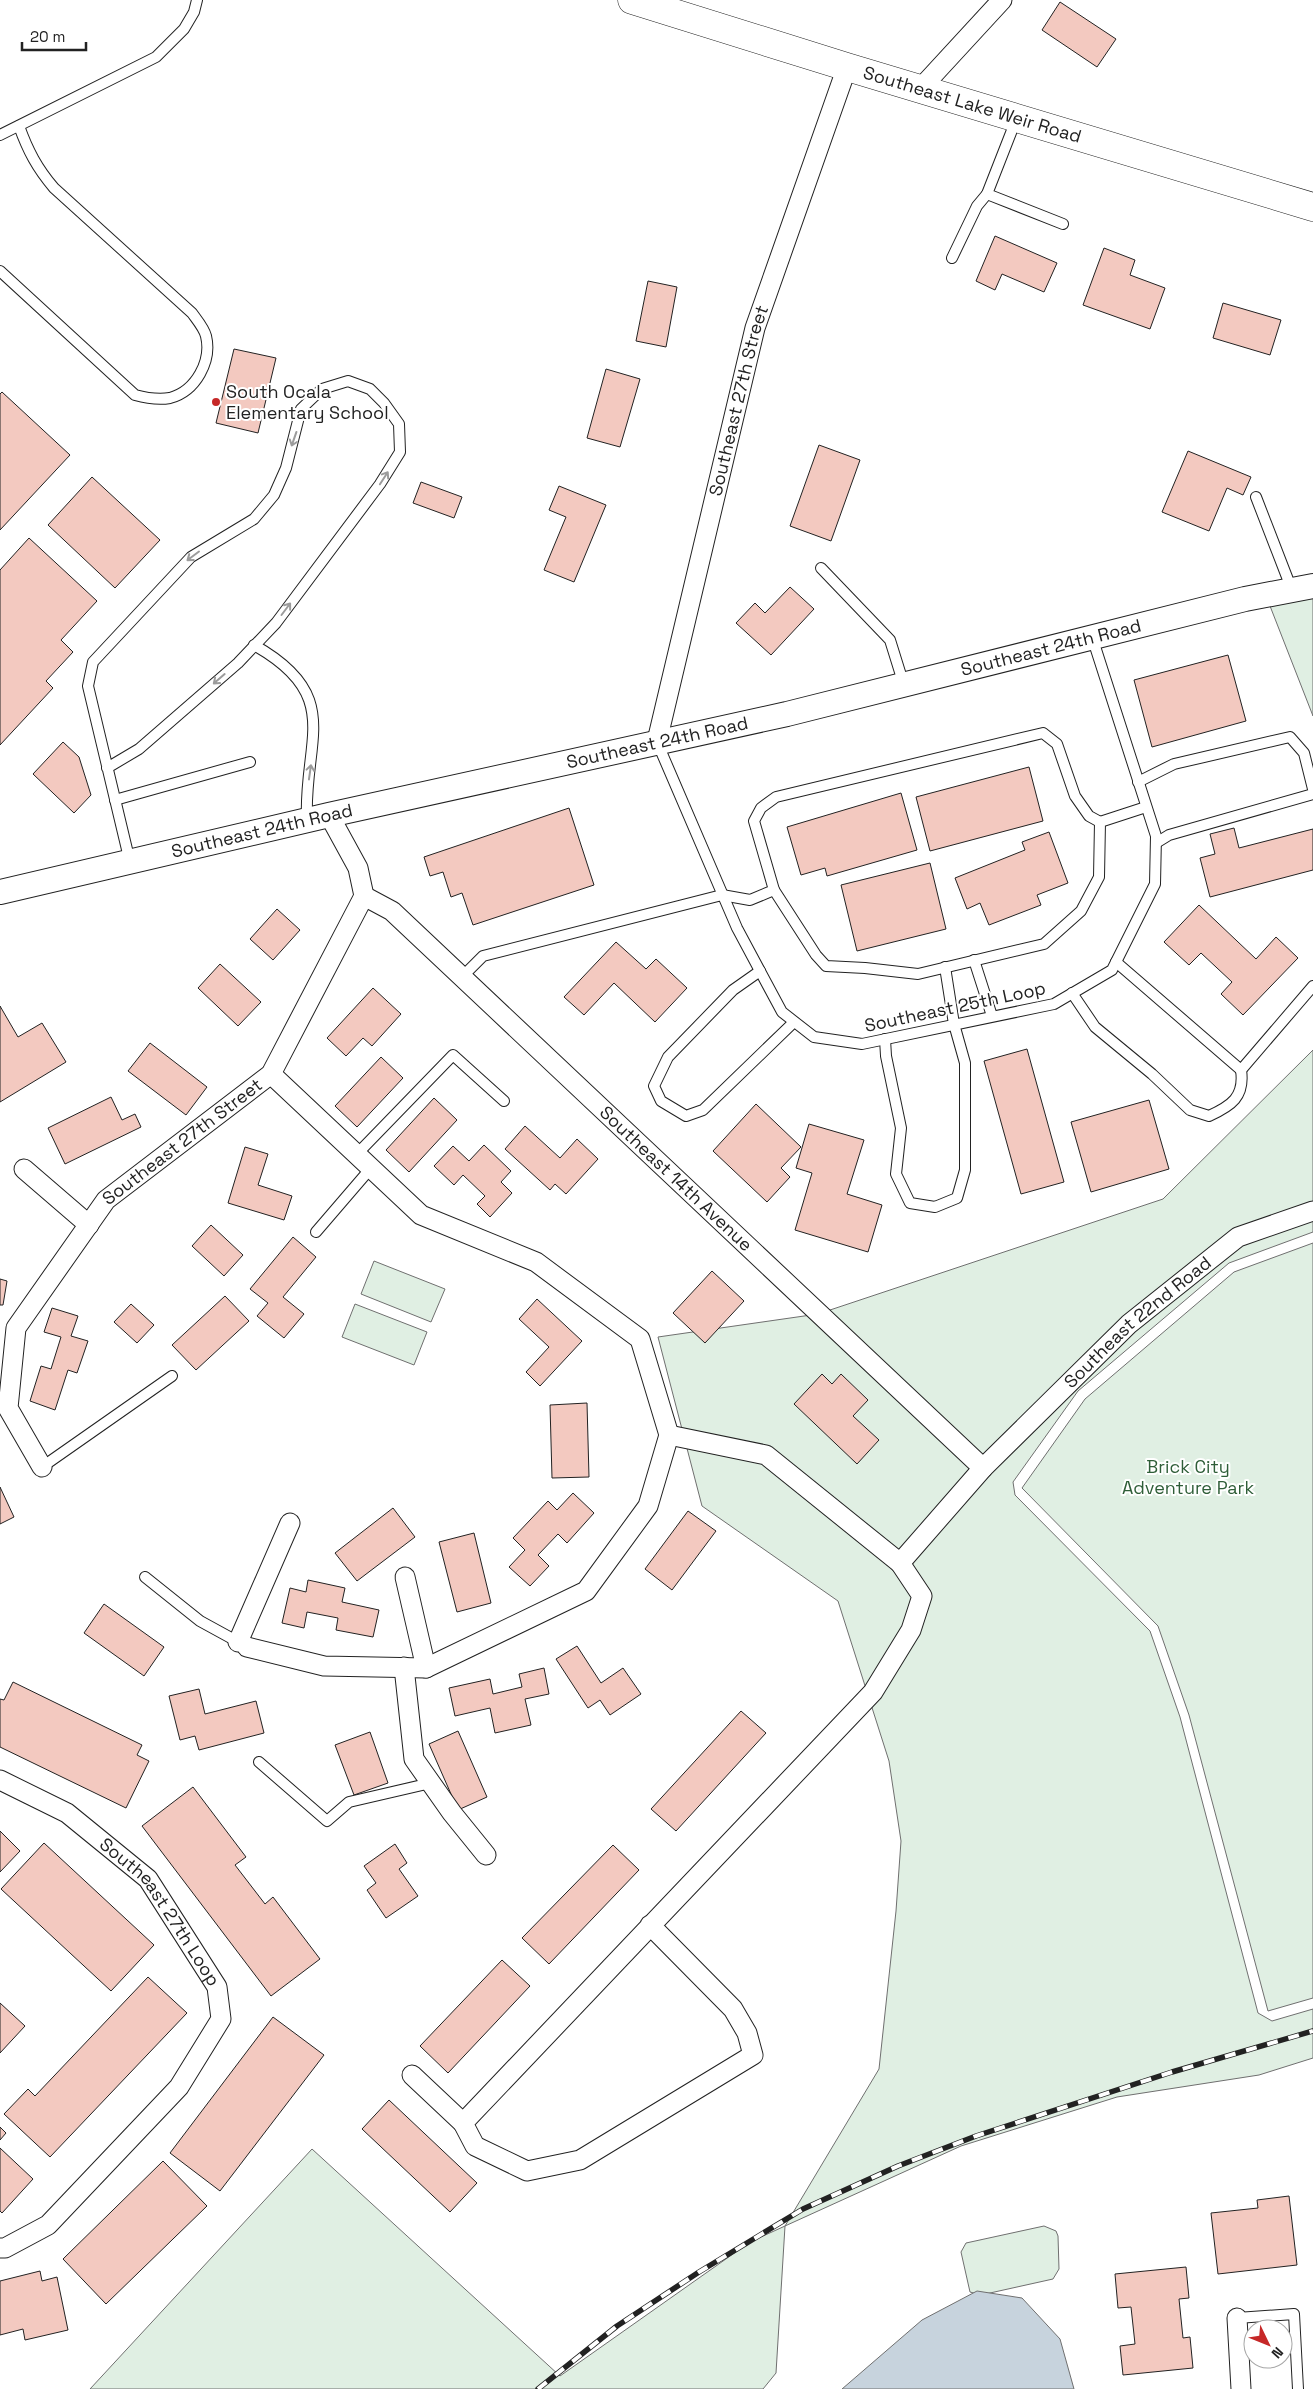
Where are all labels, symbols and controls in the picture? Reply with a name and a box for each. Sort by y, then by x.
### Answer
scale bar [22,20,86,52]
text: 20 m [30,27,65,46]
street label: Southeast Lake Weir Road [861,61,1084,148]
street label: Southeast 27th Street [704,302,773,498]
place label: South Ocala Elementary School [226,380,389,424]
marker: South Ocala Elementary School [210,396,222,408]
one-way arrow [289,430,298,446]
one-way arrow [379,472,389,486]
one-way arrow [187,551,200,562]
one-way arrow [281,603,292,616]
street label: Southeast 24th Road [958,614,1144,681]
one-way arrow [213,673,226,685]
street label: Southeast 24th Road [564,711,750,773]
one-way arrow [305,764,315,780]
street label: Southeast 24th Road [169,798,355,863]
street label: Southeast 25th Loop [862,976,1048,1037]
street label: Southeast 27th Street [97,1073,267,1210]
street label: Southeast 14th Avenue [595,1101,758,1256]
street label: Southeast 22nd Road [1059,1251,1216,1393]
park label: Brick City Adventure Park [1122,1455,1254,1499]
street label: Southeast 27th Loop [95,1832,225,1990]
north arrow [1243,2319,1293,2369]
text: N [1268,2343,1287,2362]

